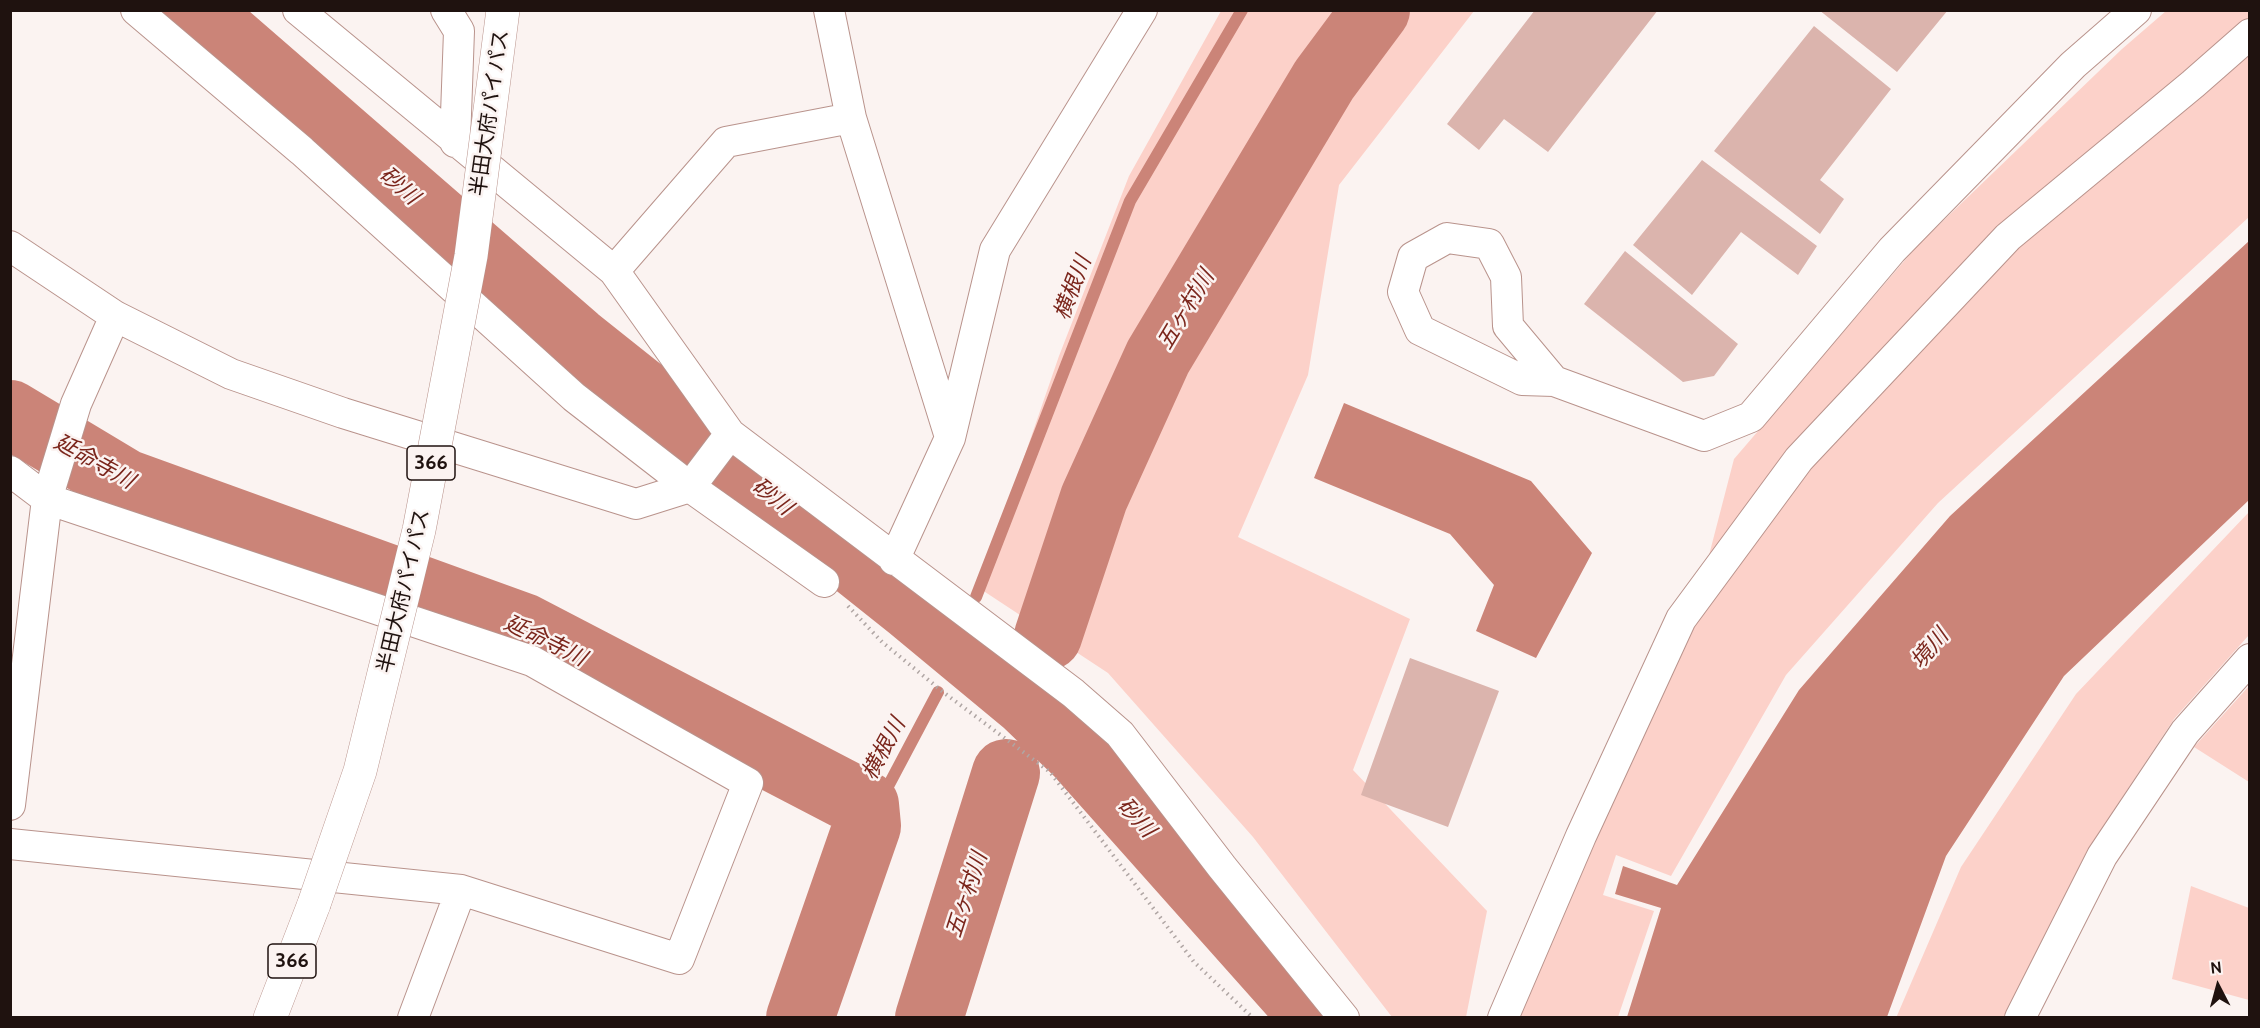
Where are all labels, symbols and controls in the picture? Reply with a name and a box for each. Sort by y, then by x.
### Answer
street label: 半田大府パイパス [466,28,514,198]
water label: 砂川 [374,162,424,210]
water label: 横根川 [1049,252,1097,324]
water label: 五ヶ村川 [1152,265,1220,355]
water label: 延命寺川 [49,429,139,495]
road number: 366 [407,446,455,480]
water label: 砂川 [747,473,797,521]
street label: 半田大府パイパス [373,506,435,676]
water label: 延命寺川 [500,610,590,672]
water label: 境川 [1906,624,1954,674]
water label: 横根川 [857,714,911,784]
water label: 砂川 [1111,793,1161,843]
water label: 五ヶ村川 [941,849,993,941]
road number: 366 [268,944,316,978]
north arrow [2188,956,2248,1016]
text: N [2209,958,2223,978]

